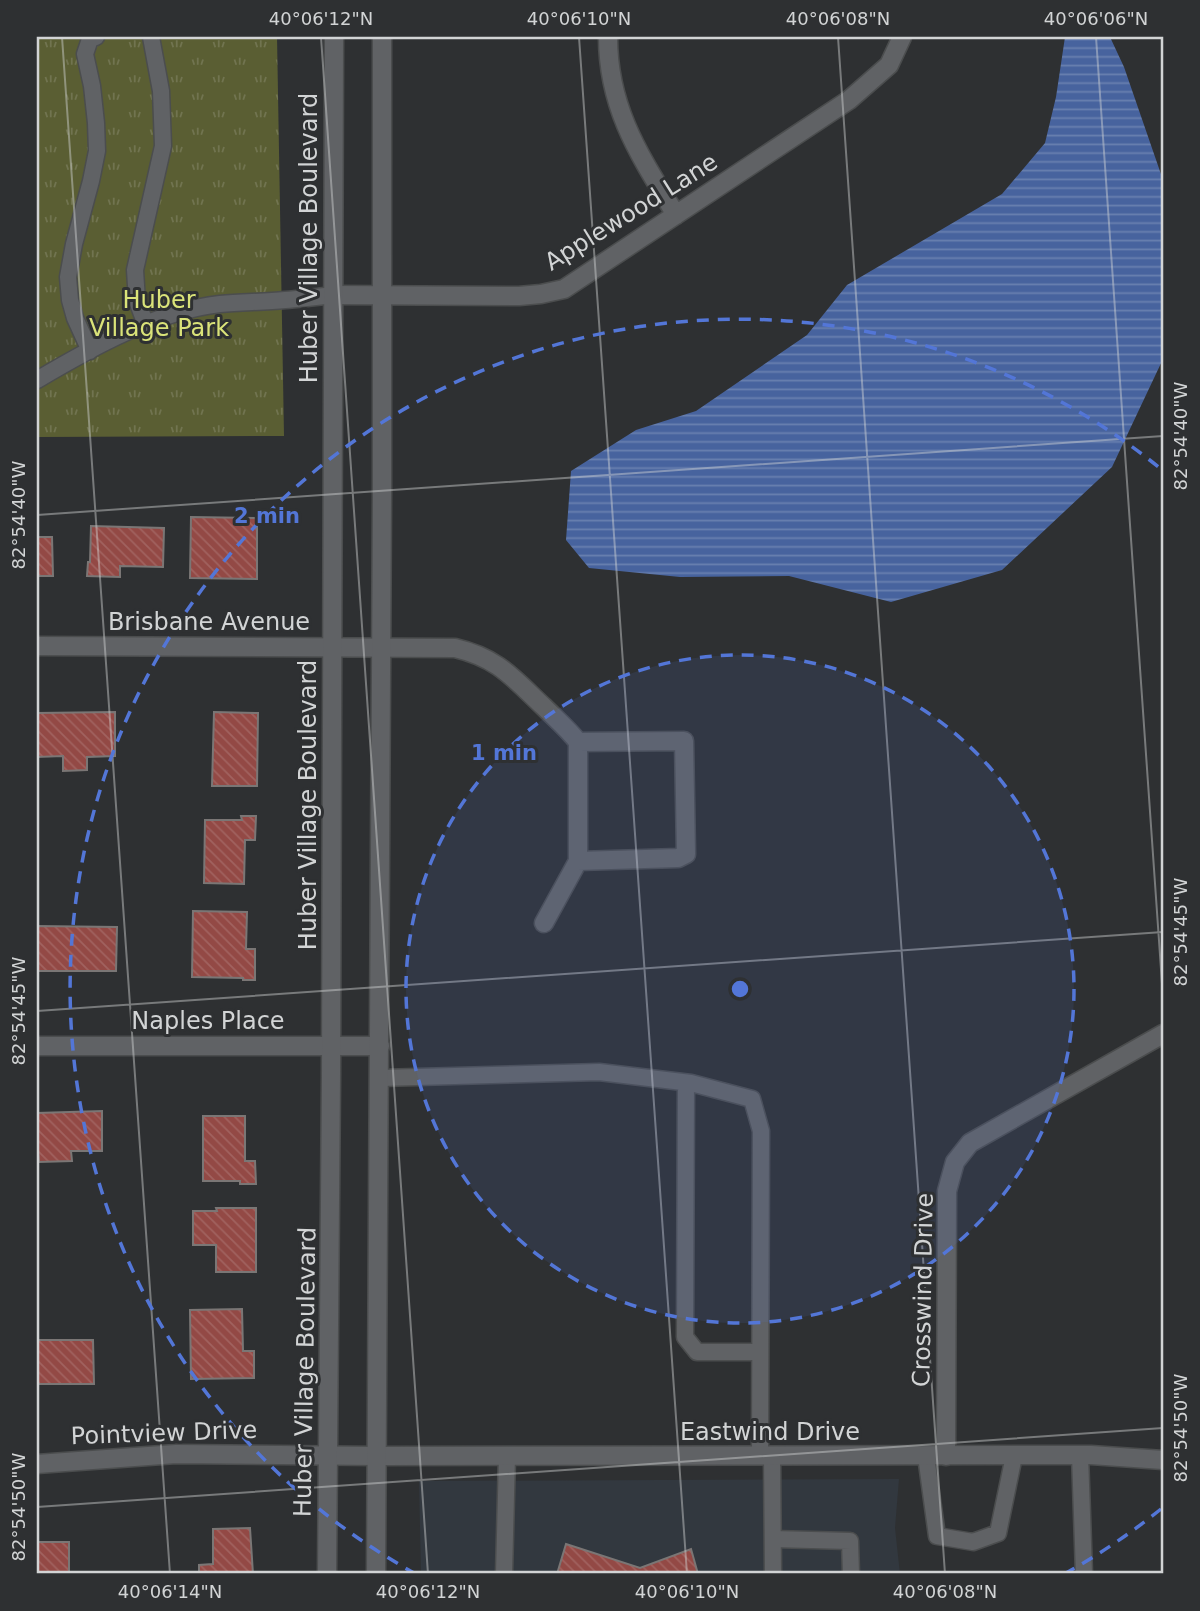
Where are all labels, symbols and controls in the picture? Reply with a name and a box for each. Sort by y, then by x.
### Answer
text: 40°06'12"N [269,8,373,29]
text: 40°06'10"N [527,8,631,29]
text: 40°06'08"N [786,8,890,29]
text: 40°06'06"N [1044,8,1148,29]
street label: Huber Village Boulevard [295,93,323,383]
street label: Applewood Lane [540,148,722,276]
park label: Huber Village Park [89,286,229,342]
text: 82°54'40"W [1170,381,1191,490]
text: 82°54'40"W [8,460,29,569]
text: 2 min [234,504,300,528]
street label: Brisbane Avenue [108,608,310,636]
street label: Huber Village Boulevard [294,660,322,950]
text: 1 min [471,741,537,765]
text: 82°54'45"W [1170,877,1191,986]
text: 82°54'45"W [8,956,29,1065]
centre of rings [728,977,752,1001]
street label: Naples Place [131,1007,285,1035]
street label: Crosswind Drive [907,1193,939,1387]
street label: Huber Village Boulevard [288,1227,322,1517]
text: 82°54'50"W [1170,1373,1191,1482]
street label: Pointview Drive [70,1416,258,1450]
street label: Eastwind Drive [680,1418,860,1446]
text: 82°54'50"W [8,1452,29,1561]
text: 40°06'14"N [118,1581,222,1602]
text: 40°06'12"N [376,1581,480,1602]
text: 40°06'10"N [635,1581,739,1602]
text: 40°06'08"N [893,1581,997,1602]

